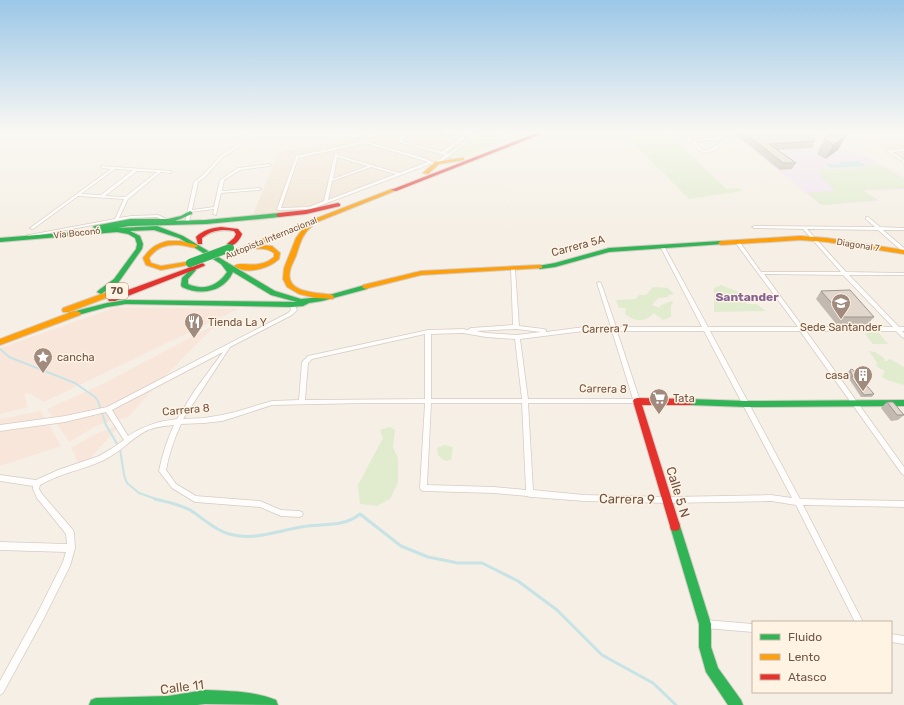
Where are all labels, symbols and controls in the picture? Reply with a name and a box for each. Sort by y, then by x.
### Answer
street label: Autopista Internacional [224,215,318,261]
street label: Vía Boconó [53,226,101,240]
street label: Carrera 5A [550,232,607,259]
street label: Diagonal 7 [836,237,881,253]
road number: 70 [106,283,128,299]
district label: Santander [715,290,779,304]
school or university icon: Sede Santander [830,292,852,320]
restaurant icon: Tienda La Y [183,311,205,339]
place label: Tienda La Y [208,316,267,329]
place label: Sede Santander [800,321,883,334]
street label: Carrera 7 [582,322,629,336]
place icon: cancha [32,346,54,374]
place label: cancha [57,351,95,364]
building icon: casa [852,364,874,392]
place label: casa [825,369,849,382]
street label: Carrera 8 [579,382,627,396]
supermarket icon: Tata [648,387,670,415]
place label: Tata [673,392,695,405]
street label: Carrera 8 [162,401,210,419]
street label: Calle 5 N [663,465,693,519]
street label: Carrera 9 [599,491,655,507]
legend [752,621,892,693]
text: Fluido [788,630,822,644]
text: Lento [788,650,820,664]
text: Atasco [788,670,827,684]
street label: Calle 11 [159,677,205,697]

